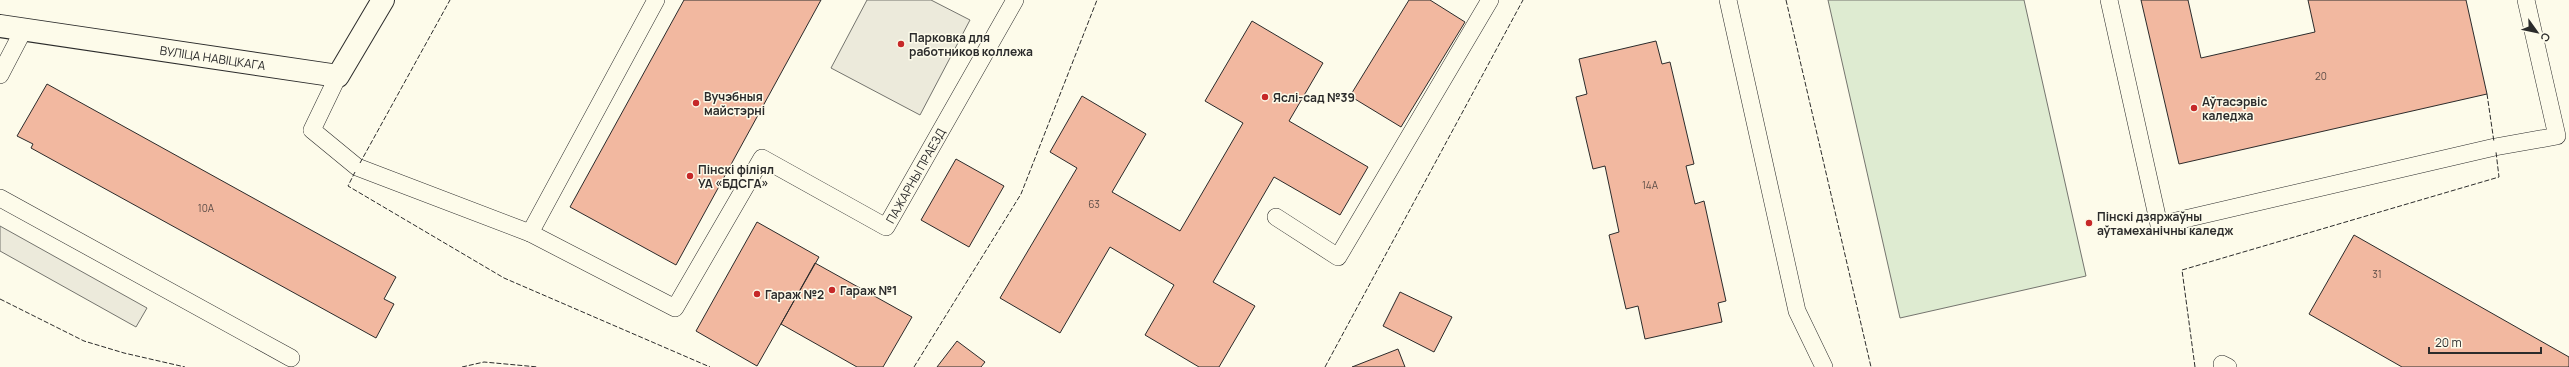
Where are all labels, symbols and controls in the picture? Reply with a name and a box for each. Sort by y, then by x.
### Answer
north arrow [2517,12,2557,52]
place label: Парковка для работников коллежа [909,29,1033,60]
text: С [2537,30,2554,45]
marker: Парковка для работников коллежа [896,39,906,49]
street label: ВУЛІЦА НАВІЦКАГА [159,41,267,74]
house number: 20 [2315,69,2327,83]
place label: Вучэбныя майстэрні [704,88,765,119]
place label: Яслі-сад №39 [1273,89,1355,106]
marker: Яслі-сад №39 [1260,92,1270,102]
place label: Аўтасэрвіс каледжа [2202,93,2267,124]
marker: Вучэбныя майстэрні [691,98,701,108]
marker: Аўтасэрвіс каледжа [2189,103,2199,113]
street label: ПАЖАРНЫ ПРАЕЗД [881,125,949,226]
place label: Пінскі філіял УА «БДСГА» [698,161,774,192]
marker: Пінскі філіял УА «БДСГА» [685,171,695,181]
house number: 14А [1642,178,1659,192]
house number: 63 [1088,197,1100,211]
house number: 10А [198,201,215,215]
place label: Пінскі дзяржаўны аўтамеханічны каледж [2097,208,2234,239]
marker: Пінскі дзяржаўны аўтамеханічны каледж [2084,218,2094,228]
house number: 31 [2372,267,2382,281]
place label: Гараж №1 [840,282,897,299]
marker: Гараж №1 [827,285,837,295]
place label: Гараж №2 [765,286,824,303]
marker: Гараж №2 [752,289,762,299]
scale bar [2429,329,2541,355]
text: 20 m [2435,334,2462,351]

